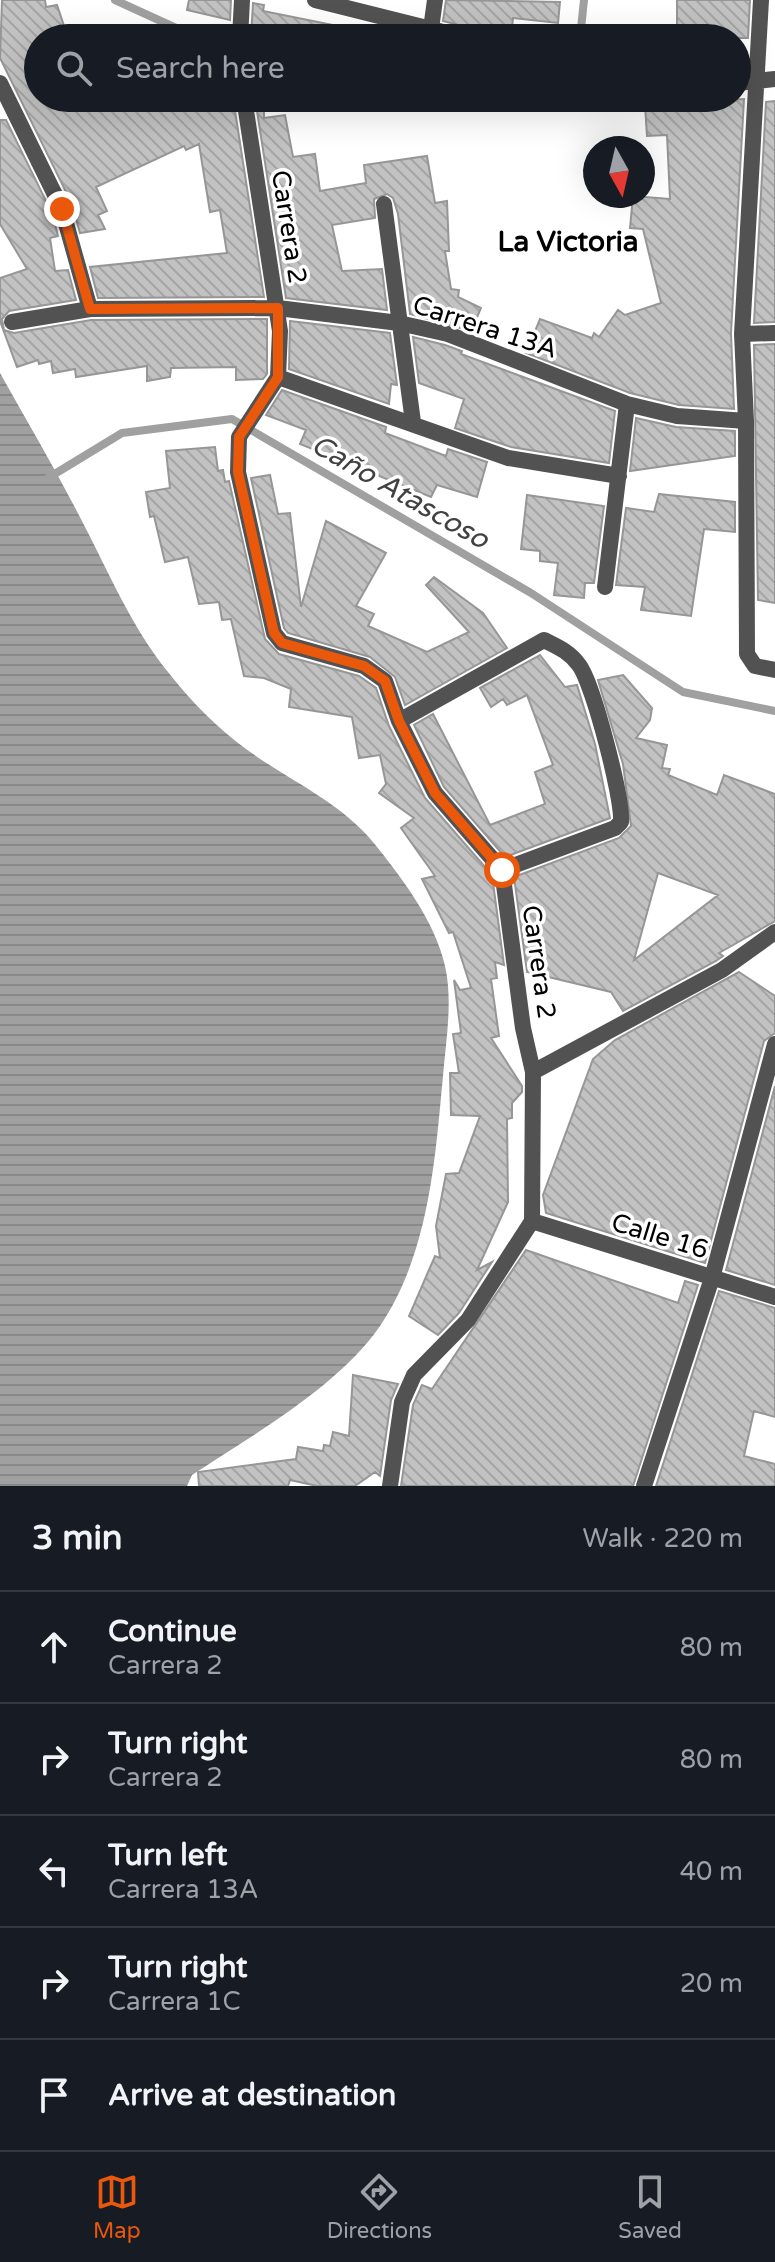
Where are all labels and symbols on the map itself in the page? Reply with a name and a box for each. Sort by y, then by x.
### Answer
north arrow [583,136,655,208]
street label: Carrera 2 [265,168,313,286]
route end [44,191,80,227]
district label: La Victoria [497,225,639,259]
street label: Carrera 13A [409,289,561,365]
water label: Caño Atascoso [305,428,496,557]
route start [484,852,520,888]
street label: Carrera 2 [516,903,562,1021]
street label: Calle 16 [608,1207,712,1265]

